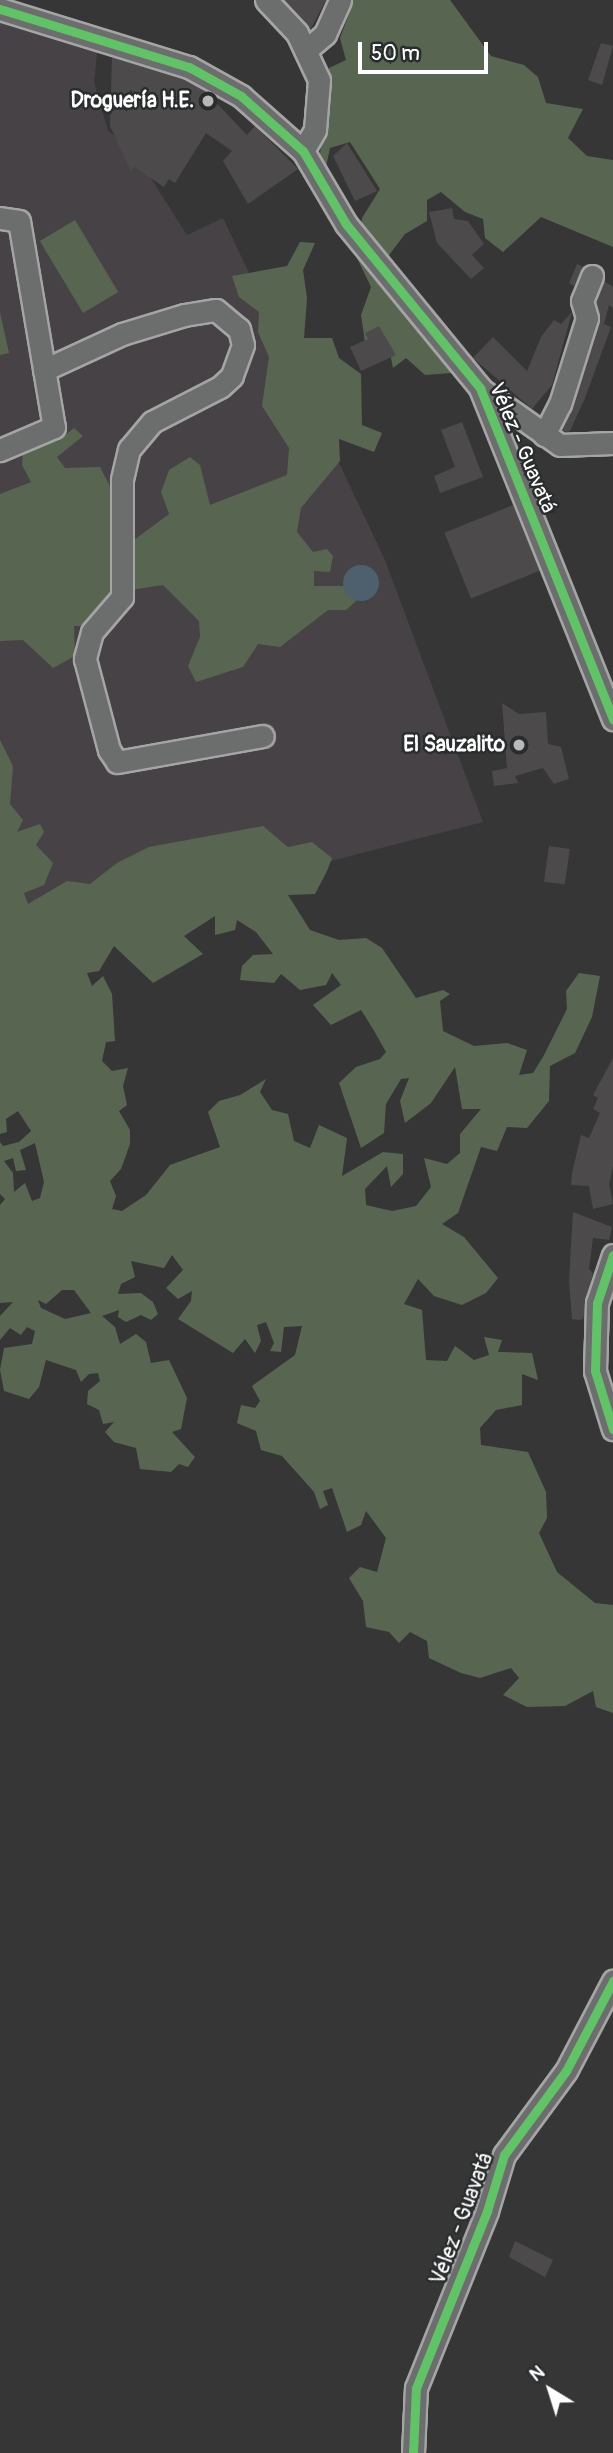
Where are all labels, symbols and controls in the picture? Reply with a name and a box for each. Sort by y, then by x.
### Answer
scale bar [361,28,490,72]
text: 50 m [371,40,420,67]
place label: Droguería H.E. [71,88,194,114]
marker: Droguería H.E. [200,93,216,109]
street label: Vélez - Guavatá [483,379,561,517]
place label: El Sauzalito [403,732,505,758]
marker: El Sauzalito [511,737,527,753]
street label: Vélez - Guavatá [425,2150,499,2288]
north arrow [515,2355,585,2425]
text: N [525,2360,550,2387]

